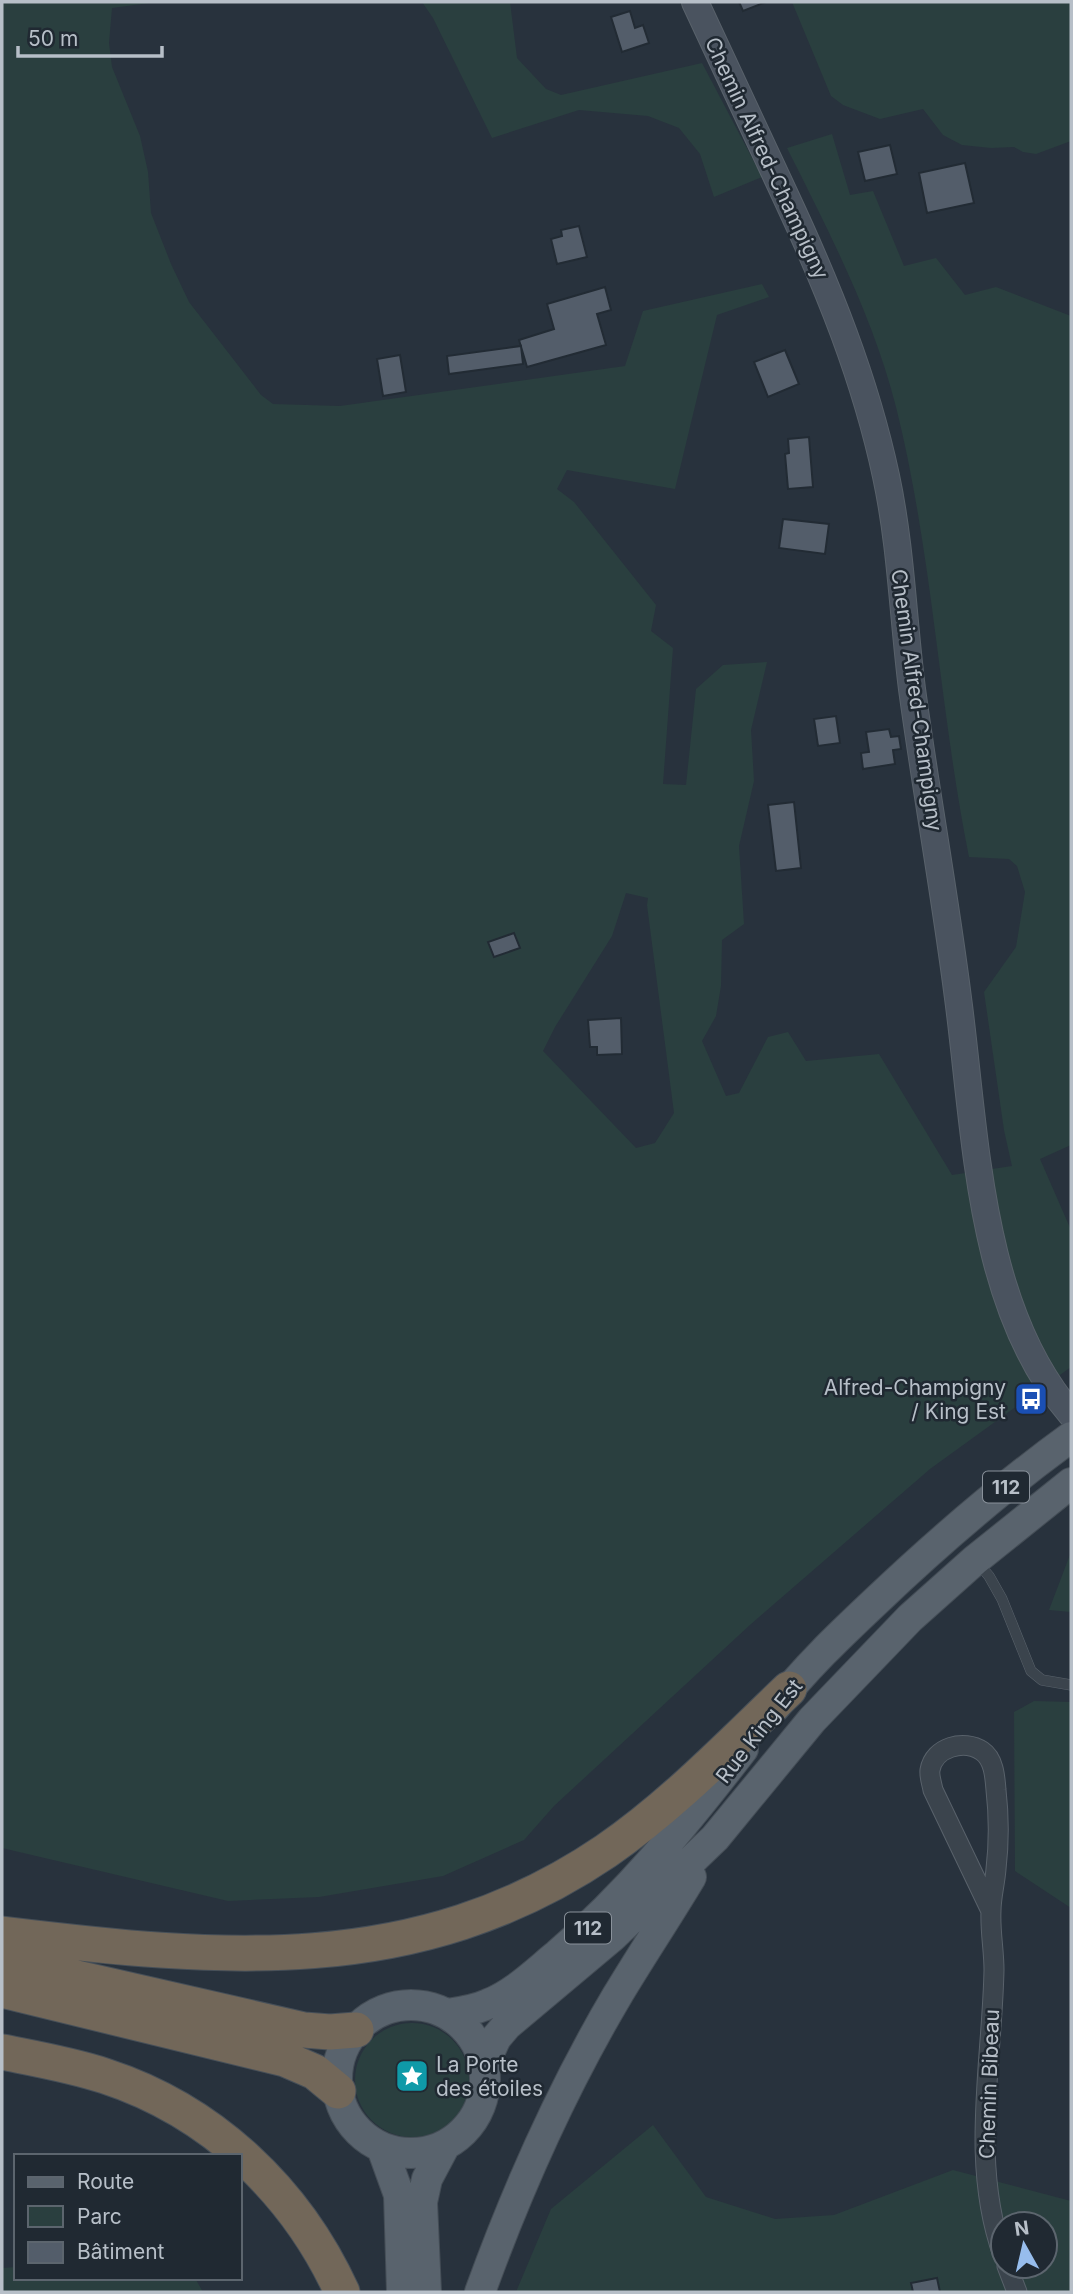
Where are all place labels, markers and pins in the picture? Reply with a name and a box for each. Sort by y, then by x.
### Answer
place label: Alfred-Champigny / King Est [824,1375,1006,1424]
bus stop icon: Alfred-Champigny / King Est [1012,1380,1050,1418]
place label: La Porte des étoiles [436,2052,543,2101]
place icon: La Porte des étoiles [393,2057,431,2095]

